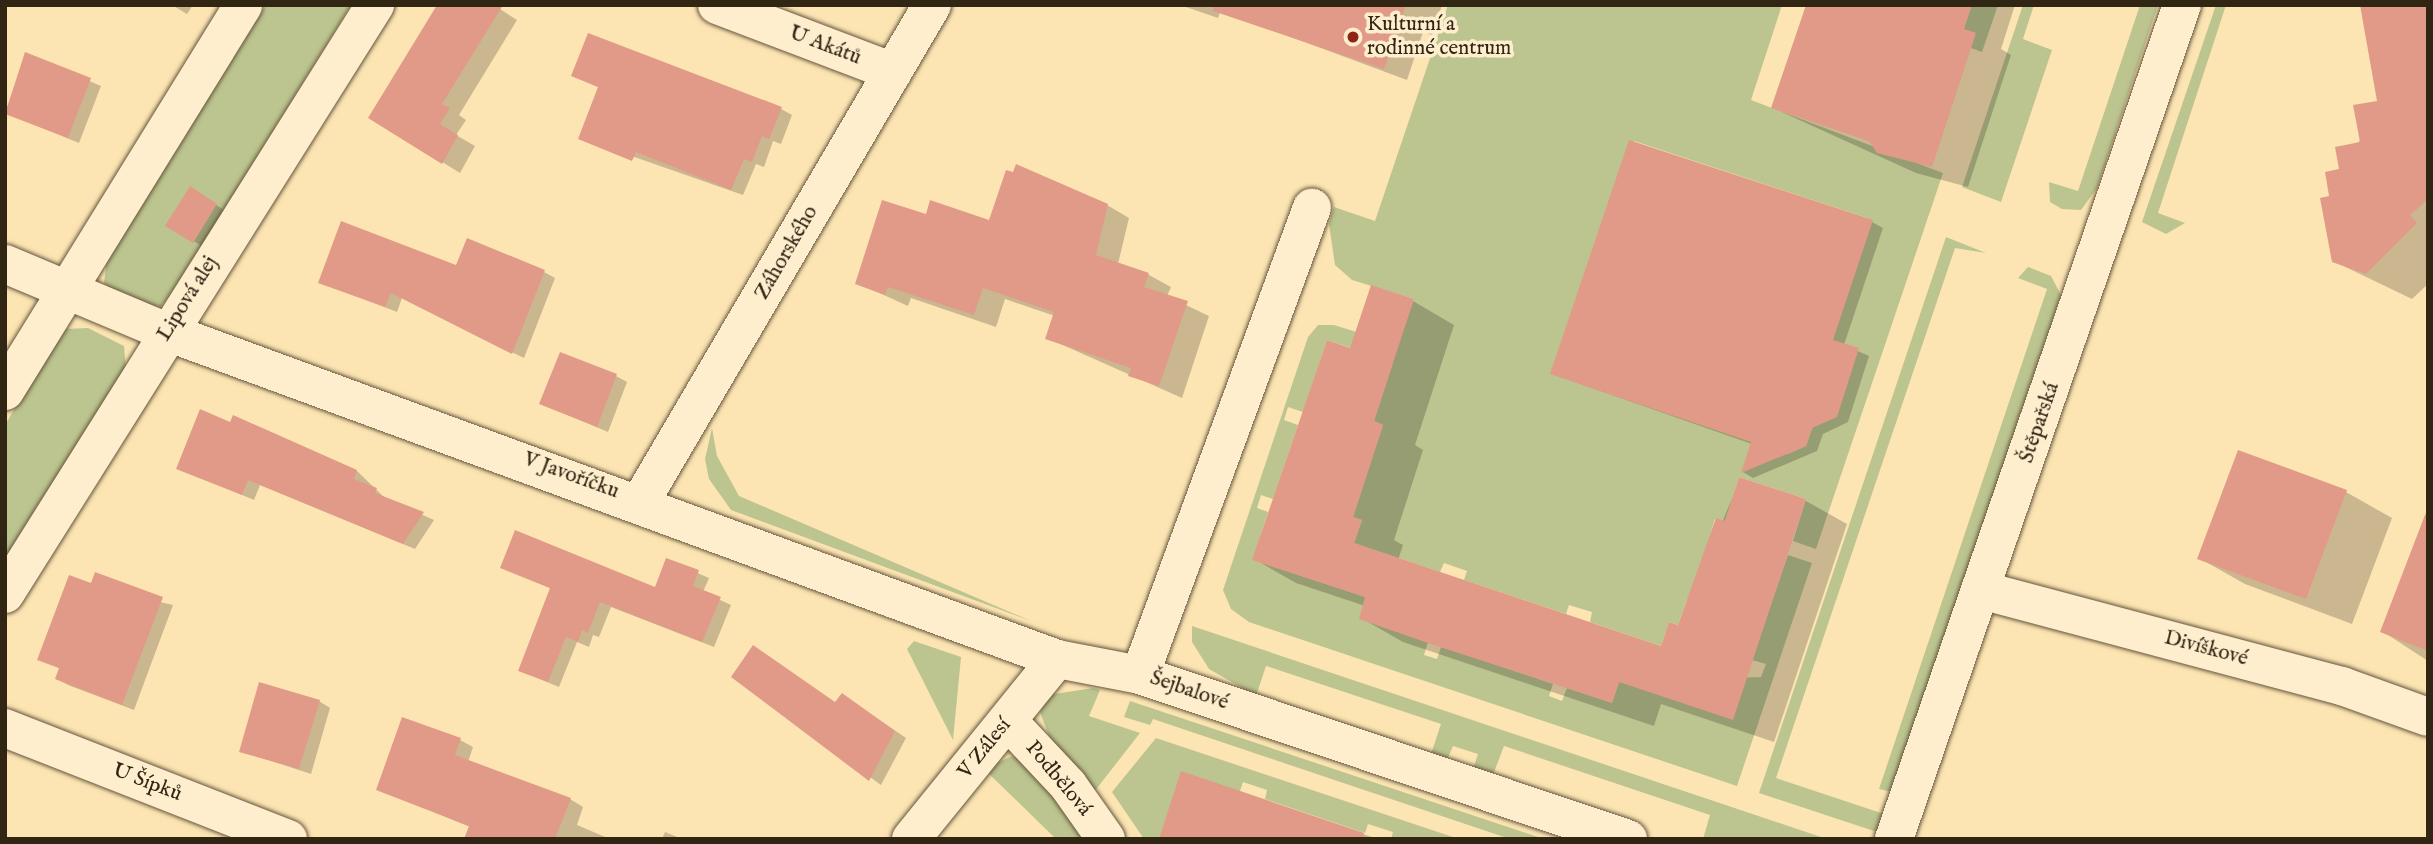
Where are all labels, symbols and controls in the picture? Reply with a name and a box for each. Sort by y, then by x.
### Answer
place label: Kulturní a rodinné centrum [1367,12,1511,62]
street label: U Akátů [785,21,865,71]
marker: Kulturní a rodinné centrum [1345,29,1361,45]
street label: Záhorského [750,201,824,305]
street label: Lipová alej [152,252,224,346]
street label: Štěpařská [2014,379,2066,467]
street label: V Javoříčku [520,447,622,505]
street label: Divíškové [2161,626,2251,672]
street label: Šejbalové [1146,666,1232,716]
street label: V Zálesí [953,714,1017,784]
street label: Podbělová [1019,736,1097,822]
street label: U Šípků [109,758,185,808]

